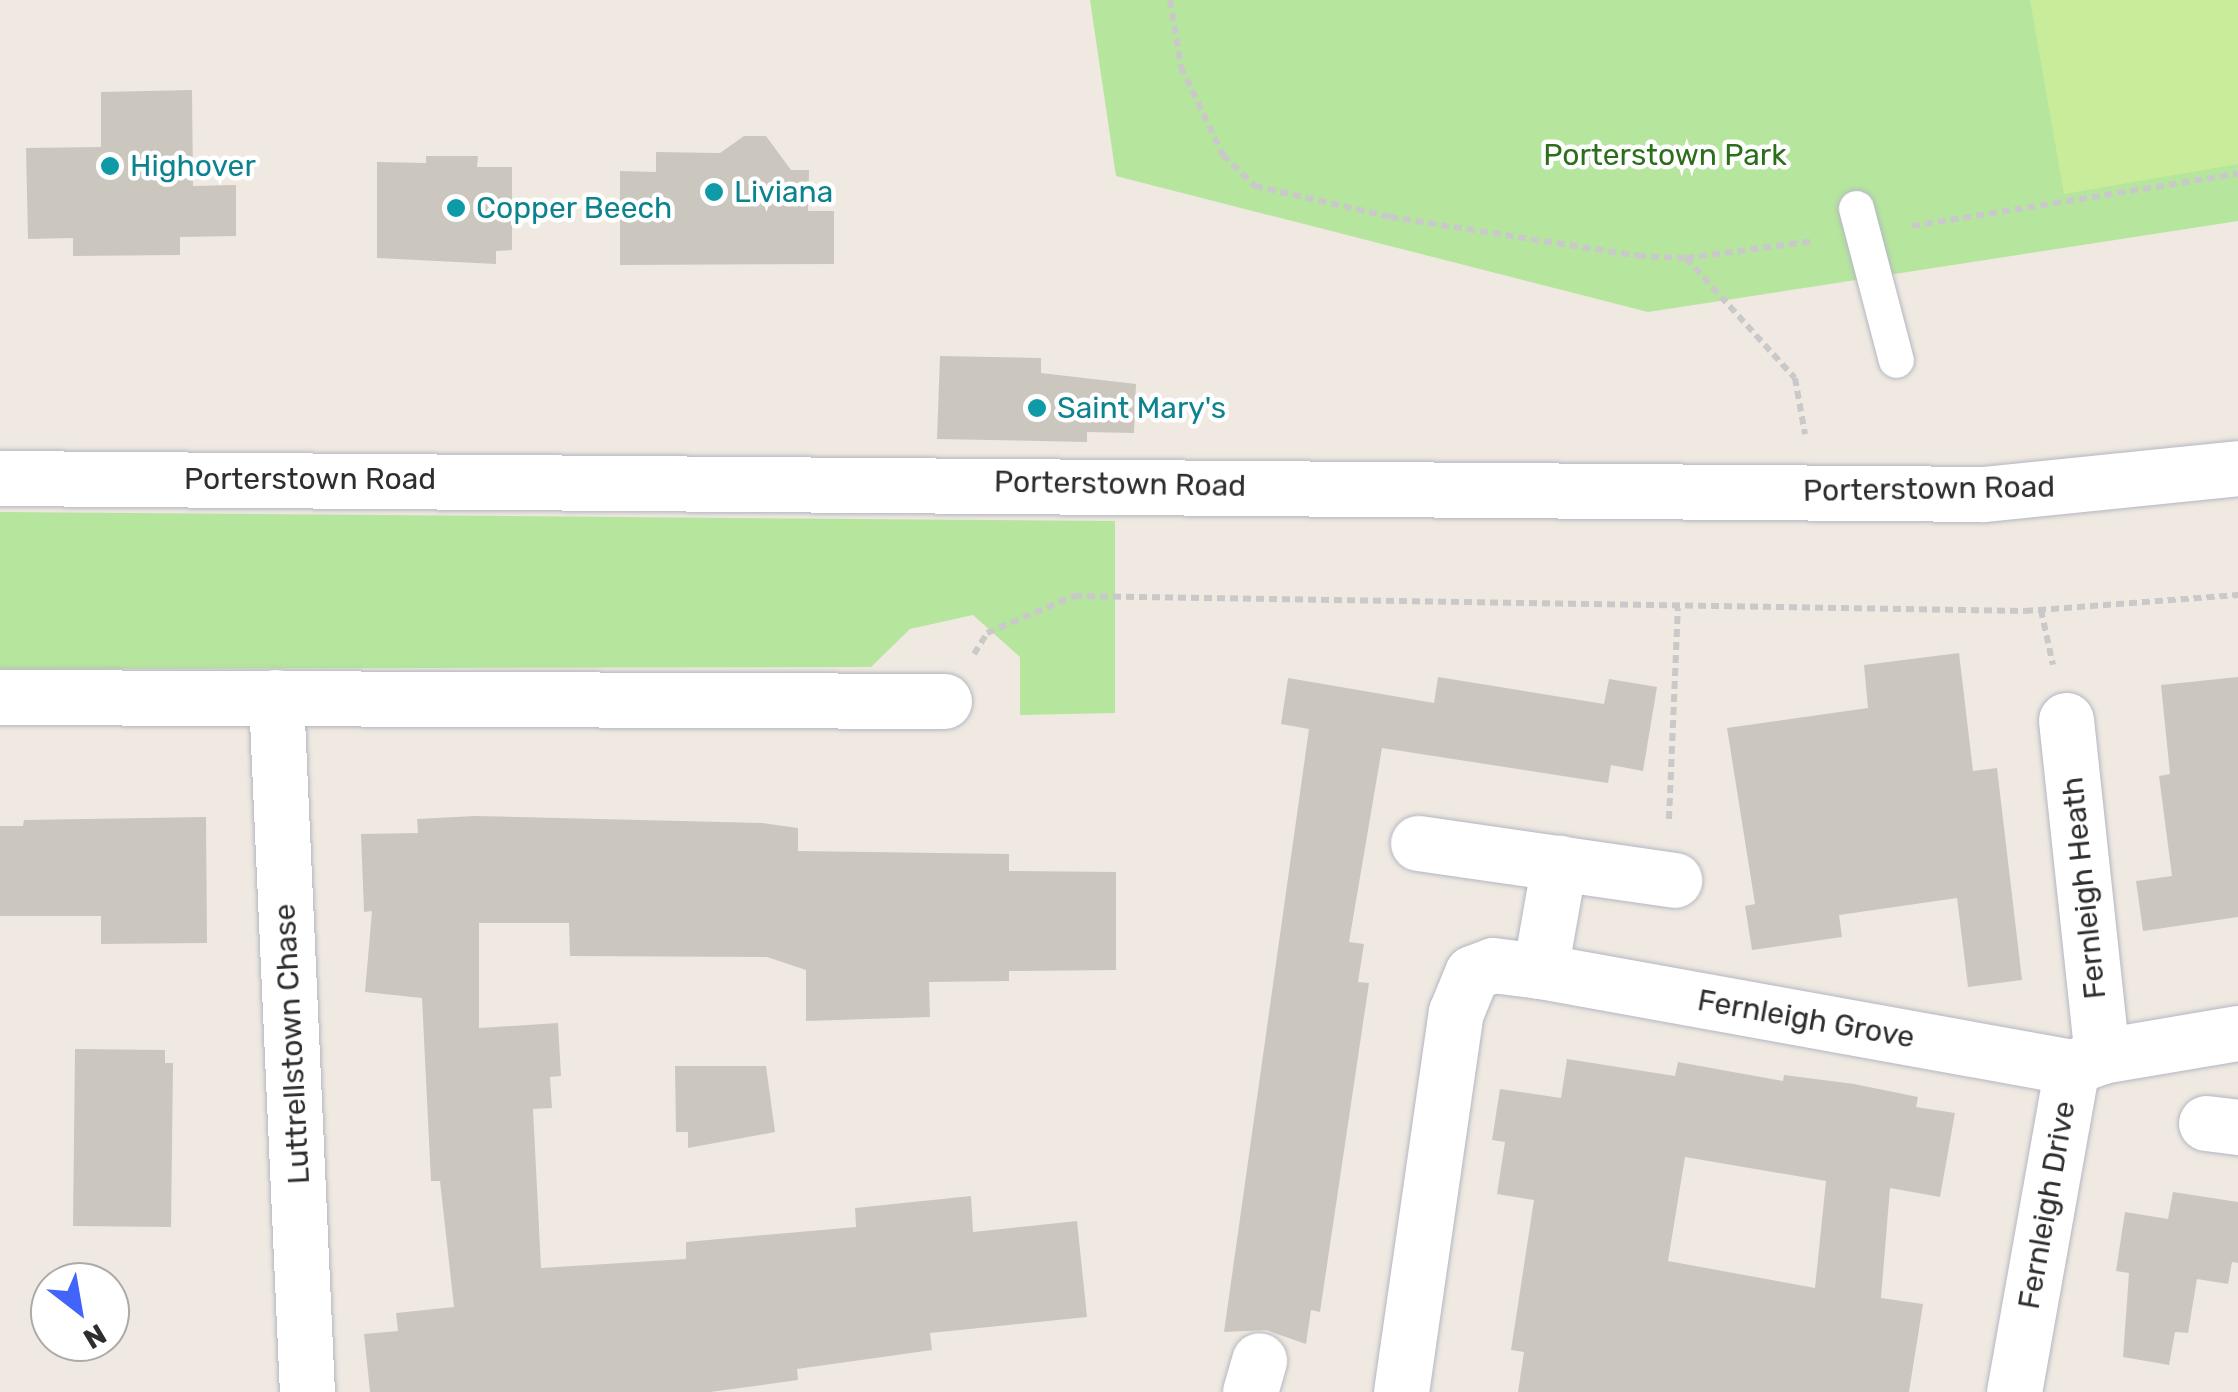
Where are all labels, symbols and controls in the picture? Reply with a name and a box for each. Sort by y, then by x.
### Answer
park label: Porterstown Park [1543,137,1787,173]
place label: Highover [130,148,256,184]
marker: Highover [99,155,121,177]
place label: Liviana [734,174,833,210]
marker: Liviana [703,181,725,203]
place label: Copper Beech [476,190,673,226]
marker: Copper Beech [445,197,467,219]
place label: Saint Mary's [1057,390,1226,426]
marker: Saint Mary's [1026,397,1048,419]
street label: Porterstown Road [184,461,436,497]
street label: Porterstown Road [994,464,1246,504]
street label: Porterstown Road [1803,469,2055,509]
street label: Fernleigh Heath [2054,775,2114,1001]
street label: Luttrellstown Chase [267,903,317,1185]
street label: Fernleigh Grove [1695,982,1917,1056]
street label: Fernleigh Drive [2011,1098,2083,1312]
north arrow [30,1262,130,1362]
text: N [78,1317,112,1356]

